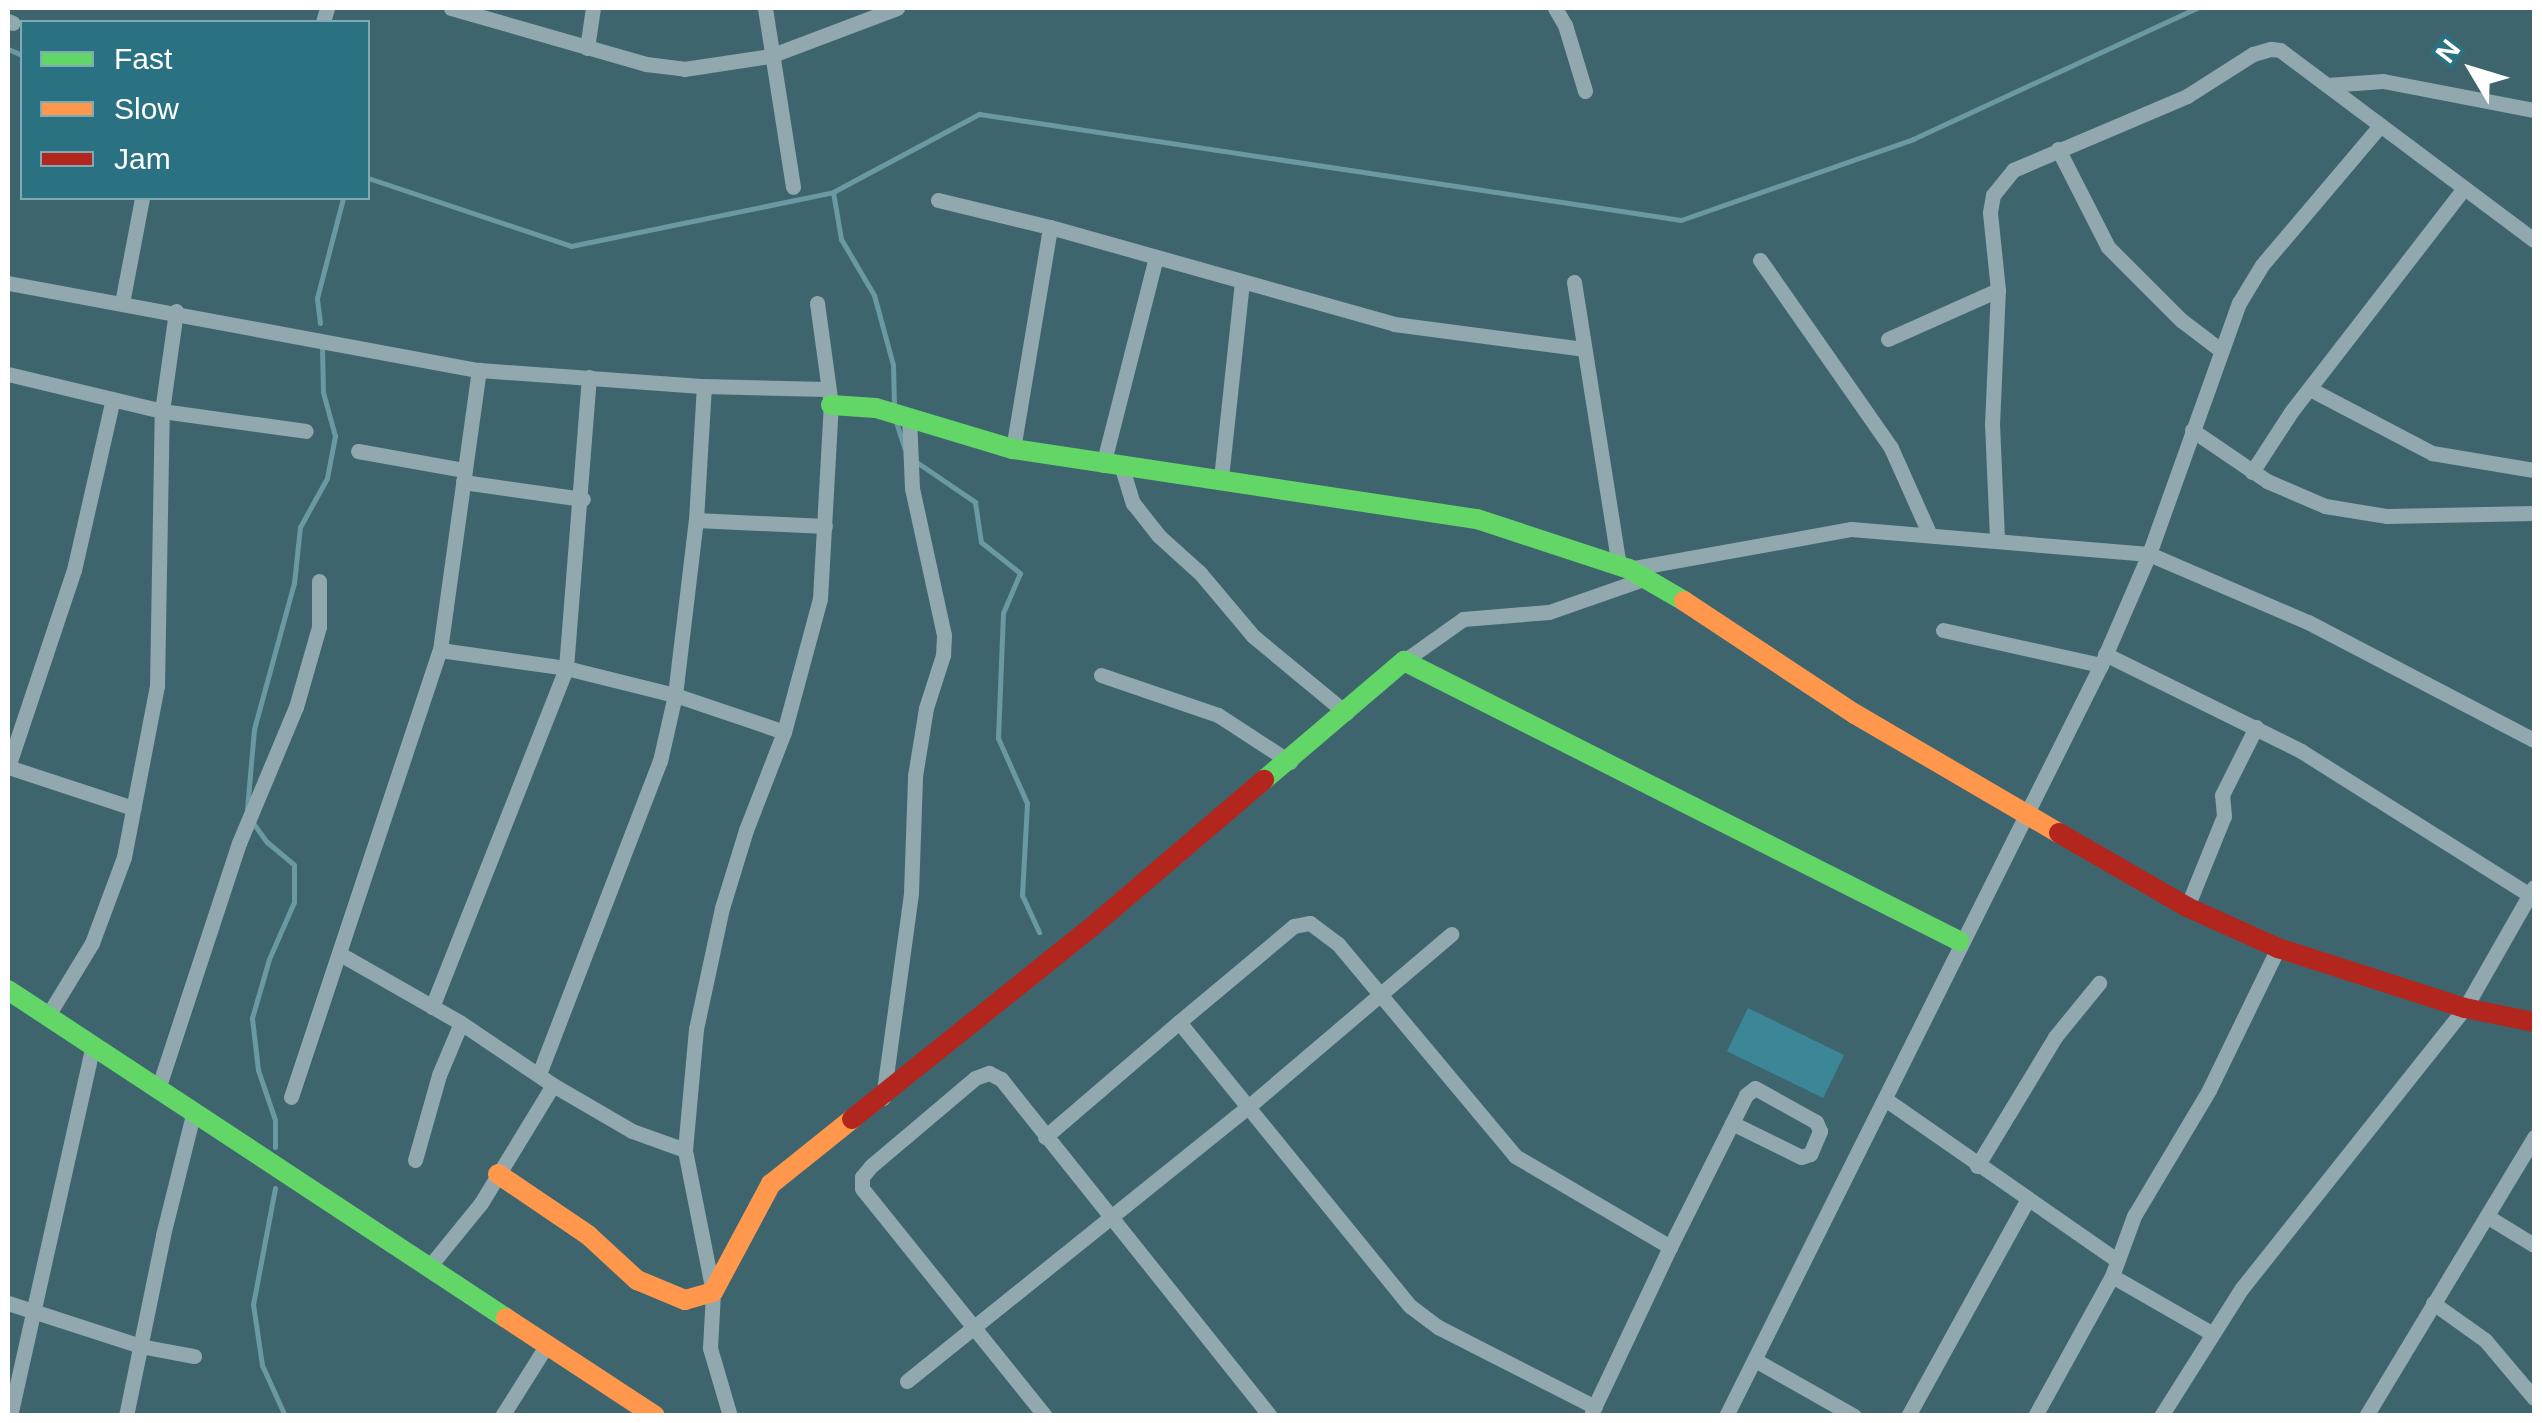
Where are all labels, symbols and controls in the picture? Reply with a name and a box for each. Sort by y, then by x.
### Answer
legend [20,20,370,200]
north arrow [2422,20,2522,120]
text: N [2430,34,2466,69]
text: Fast [114,42,172,75]
text: Slow [114,92,179,125]
text: Jam [114,142,171,175]

